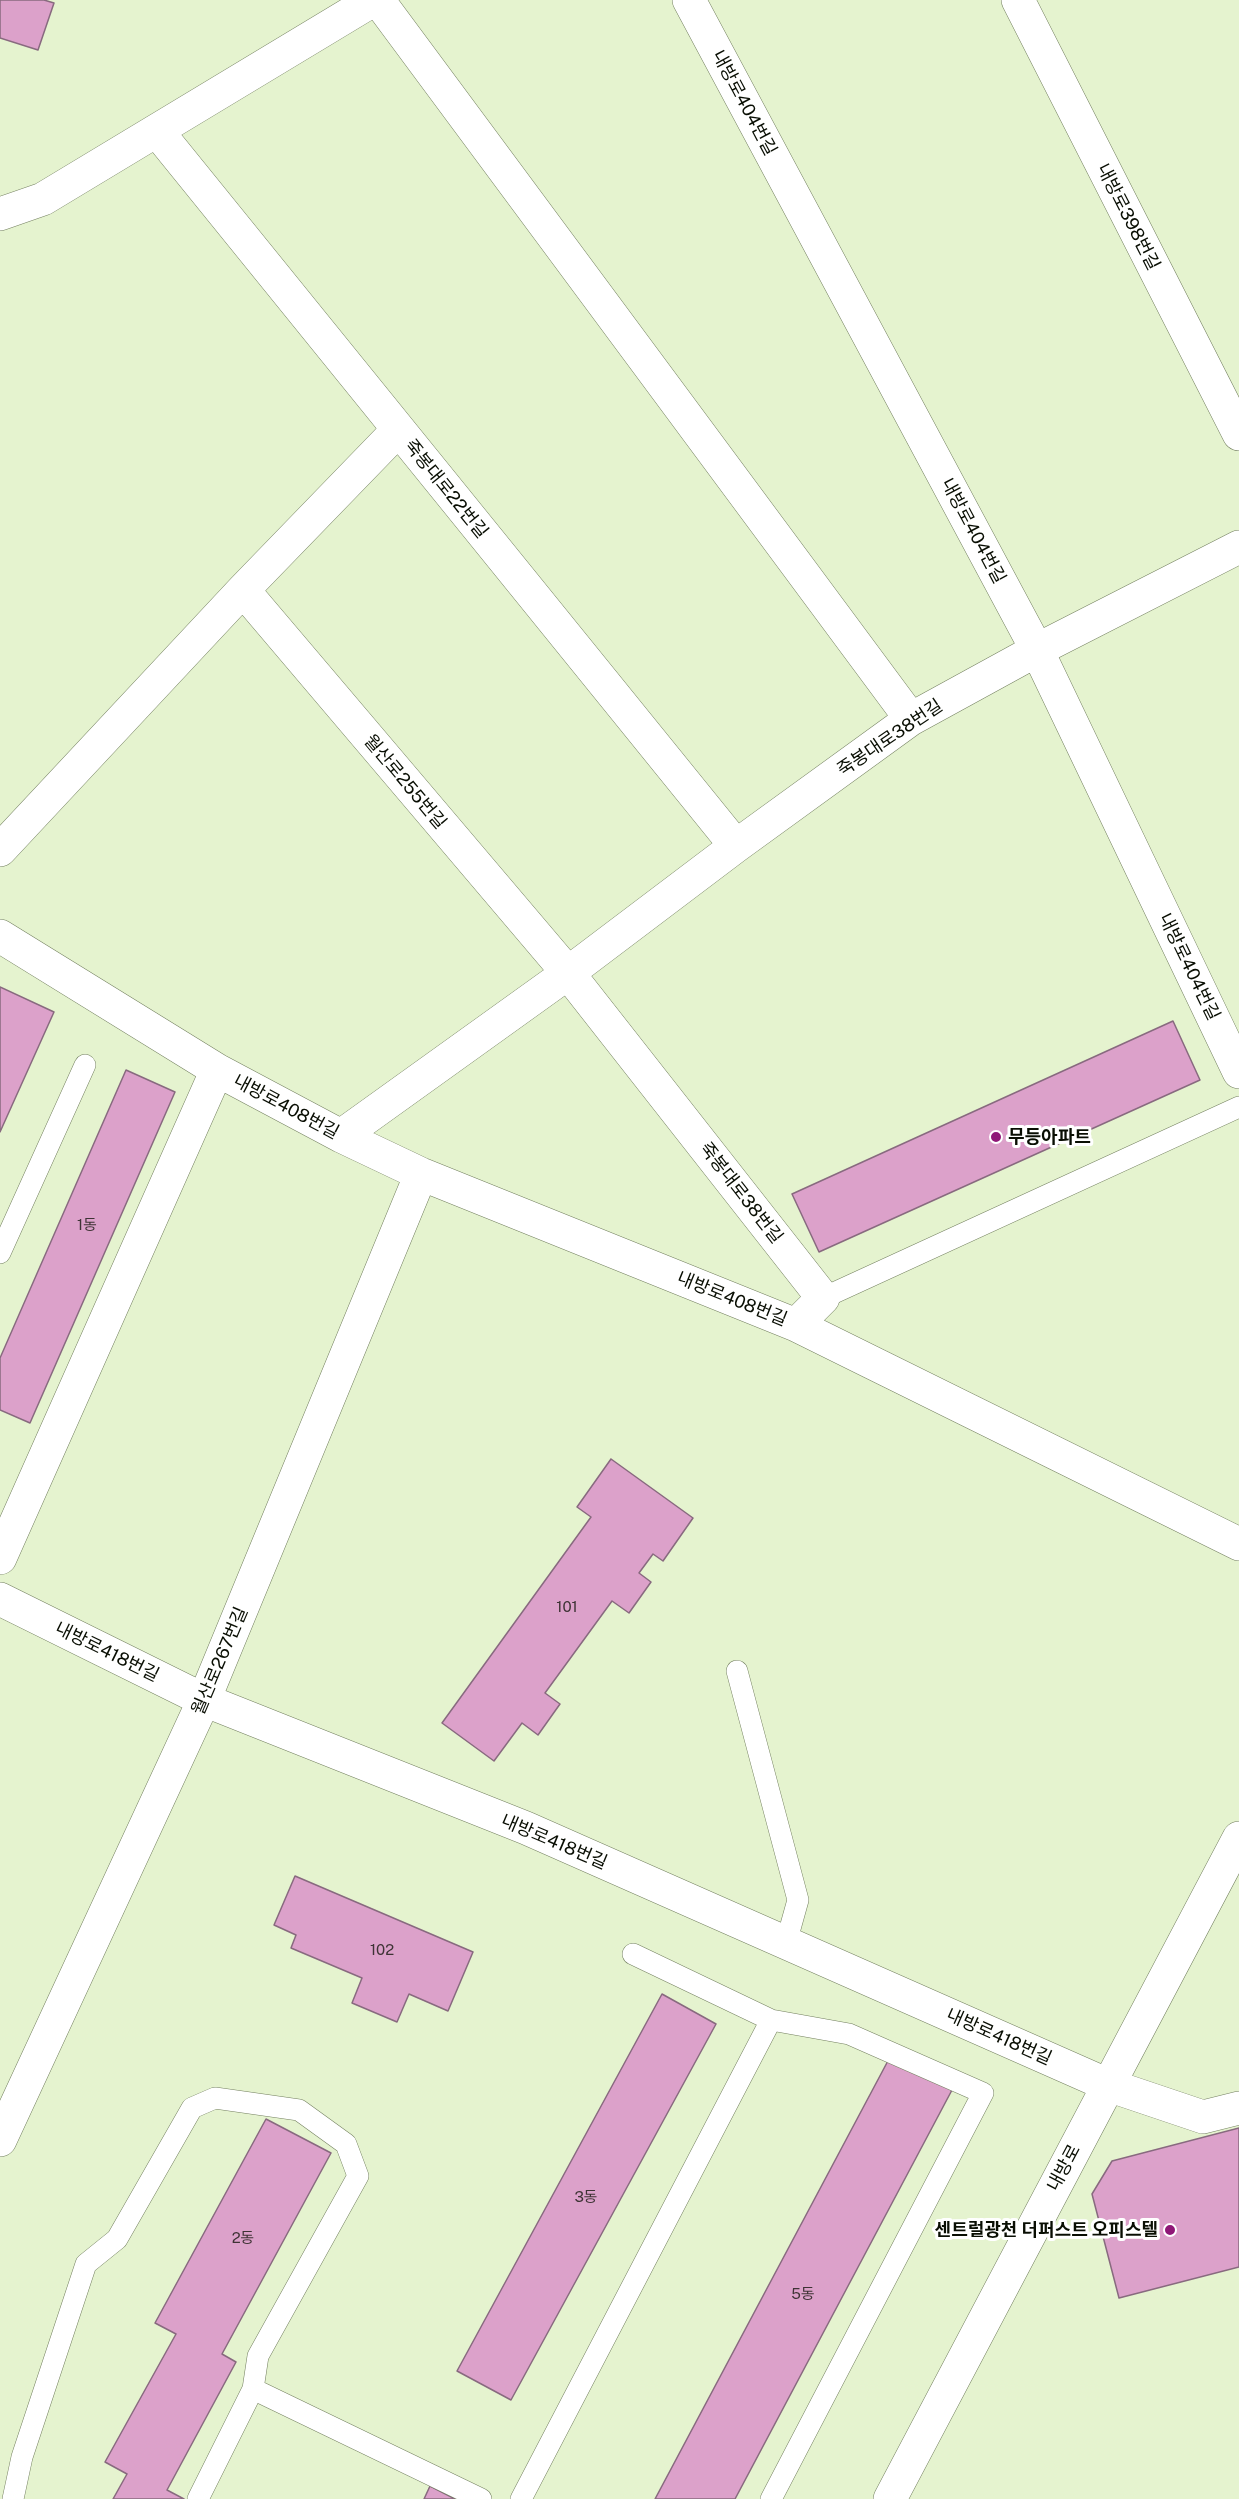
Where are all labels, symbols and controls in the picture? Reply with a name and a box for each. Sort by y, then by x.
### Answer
street label: 내방로404번길 [707,47,781,159]
street label: 내방로398번길 [1092,160,1164,274]
street label: 죽봉대로22번길 [400,435,492,543]
street label: 내방로404번길 [936,475,1010,587]
street label: 죽봉대로38번길 [833,695,947,781]
street label: 월산로255번길 [359,730,451,834]
street label: 내방로404번길 [1154,910,1224,1024]
street label: 내방로408번길 [229,1070,343,1144]
place label: 무등아파트 [1008,1126,1091,1148]
marker: 무등아파트 [989,1130,1003,1144]
street label: 죽봉대로38번길 [695,1138,787,1248]
house number: 1동 [77,1216,97,1234]
street label: 내방로408번길 [674,1267,790,1331]
house number: 101 [556,1598,578,1616]
street label: 월산로267번길 [188,1604,252,1718]
street label: 내방로418번길 [51,1618,163,1686]
street label: 내방로418번길 [498,1810,610,1874]
house number: 102 [370,1941,394,1959]
street label: 내방로418번길 [943,2004,1055,2070]
street label: 내방로 [1043,2141,1085,2195]
house number: 3동 [574,2188,598,2206]
place label: 센트럴광천 더퍼스트 오피스텔 [935,2219,1158,2241]
marker: 센트럴광천 더퍼스트 오피스텔 [1163,2223,1177,2237]
house number: 2동 [232,2229,254,2247]
house number: 5동 [791,2285,815,2303]

